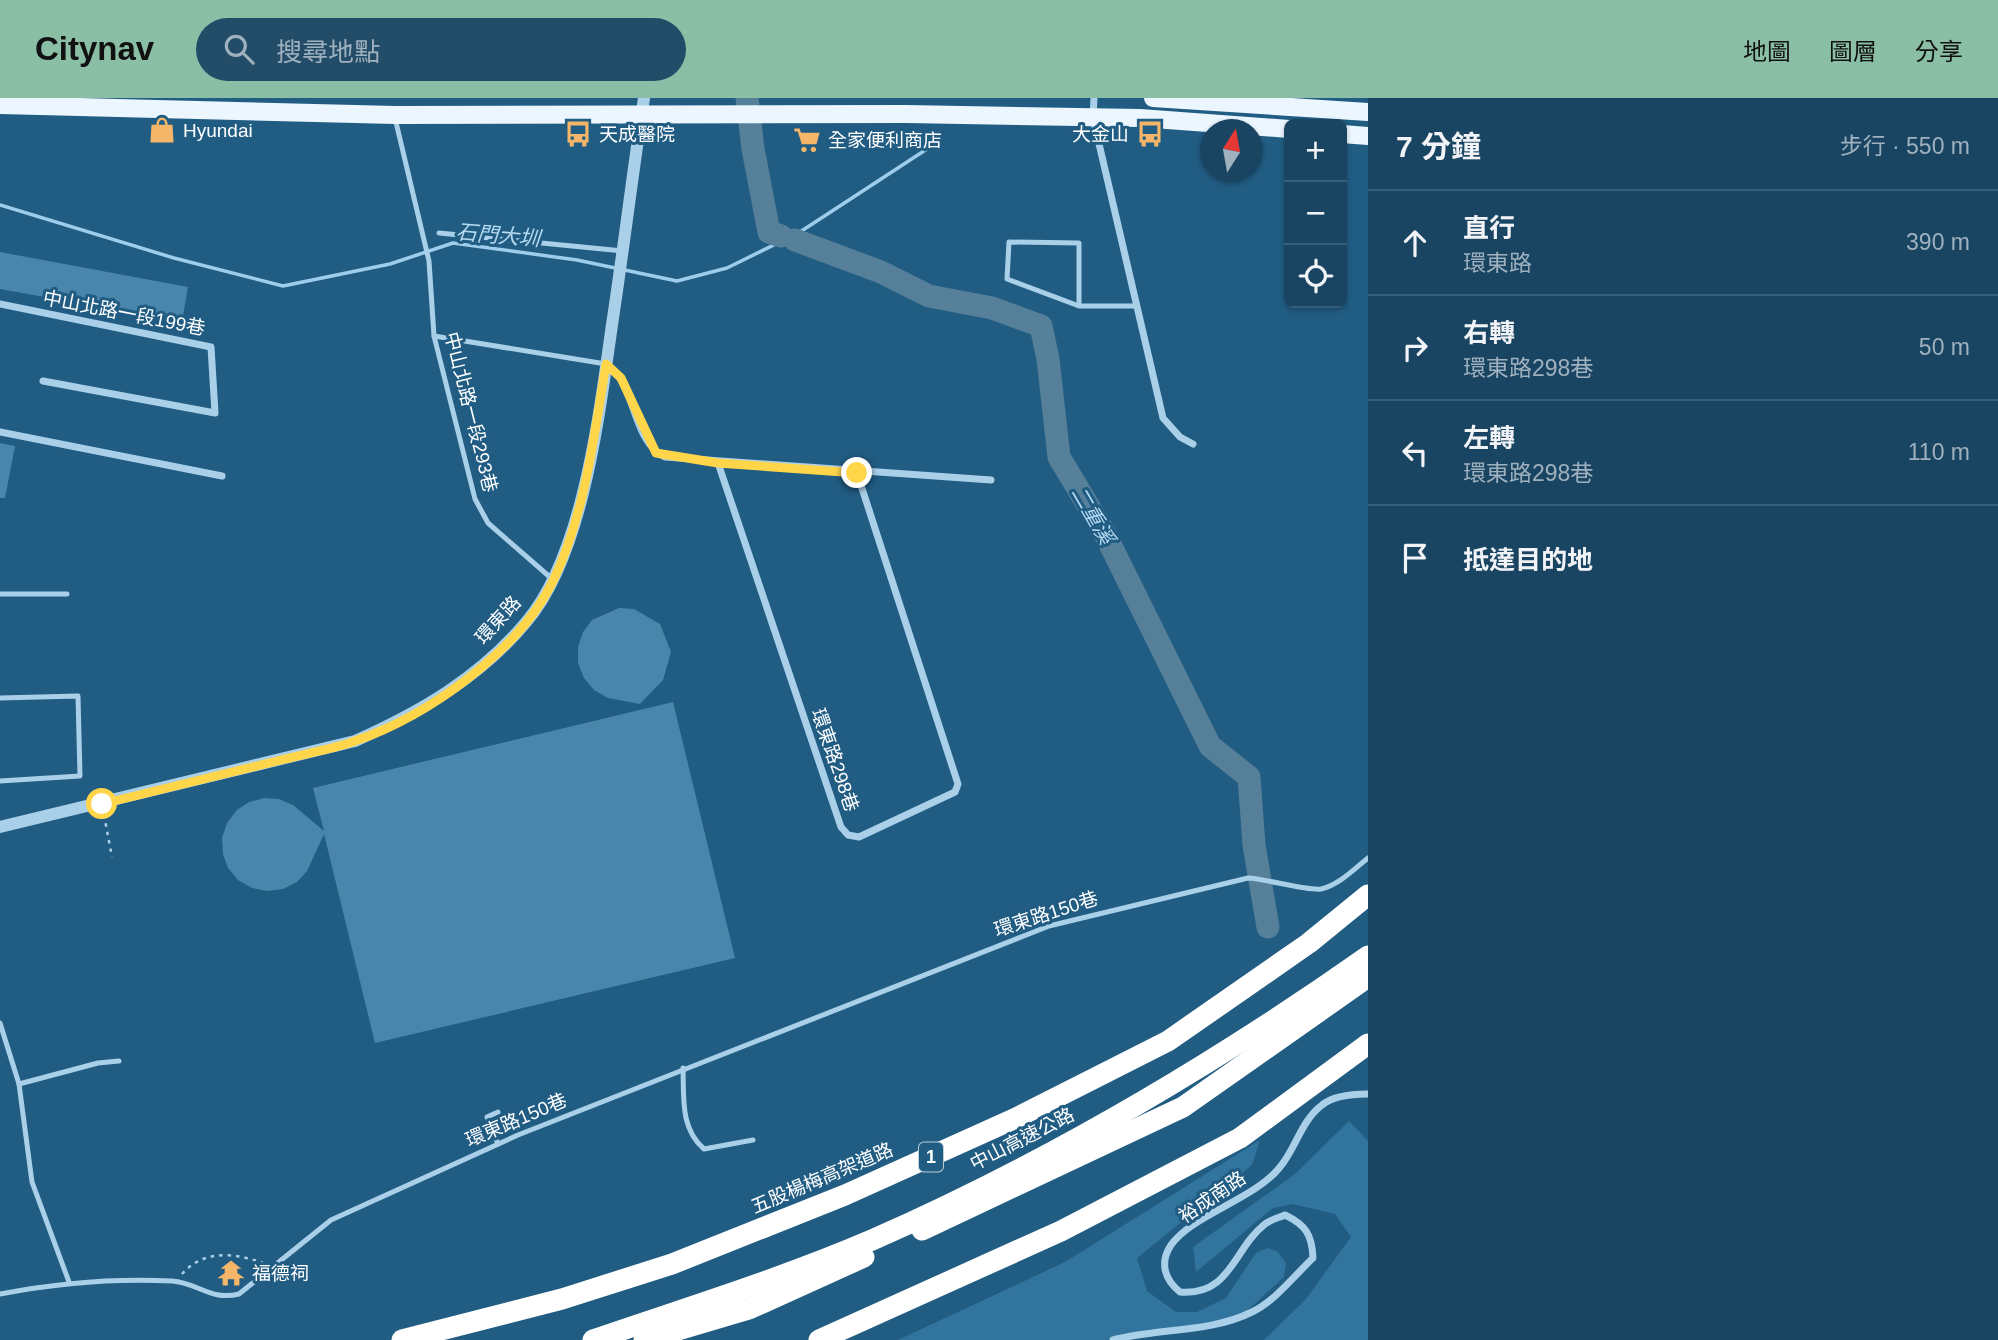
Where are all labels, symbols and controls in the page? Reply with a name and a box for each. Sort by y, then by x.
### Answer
search box [196,18,686,81]
text: Citynav [35,30,154,67]
icon: search [220,30,258,68]
text: 搜尋地點 [276,37,380,67]
text: 地圖 [1743,38,1791,65]
text: 圖層 [1829,38,1877,65]
text: 分享 [1915,38,1963,65]
shop icon: Hyundai [147,115,177,145]
bus stop icon: 天成醫院 [563,119,593,149]
bus stop icon: 大金山 [1135,119,1165,149]
north arrow [1200,119,1263,182]
map controls [1284,119,1347,308]
button: + [1284,119,1347,182]
place label: Hyundai [183,120,253,141]
place label: 天成醫院 [599,124,675,145]
place label: 大金山 [1072,124,1129,145]
supermarket icon: 全家便利商店 [792,125,822,155]
place label: 全家便利商店 [828,130,942,151]
text: 7 分鐘 [1396,130,1481,163]
text: 步行 · 550 m [1840,133,1970,159]
button: − [1284,182,1347,245]
text: 直行 [1463,213,1515,243]
water label: 石門大圳 [455,220,544,250]
icon: ahead [1396,224,1434,262]
text: 390 m [1906,229,1970,255]
button: locate [1284,245,1347,308]
text: 環東路 [1463,250,1532,276]
street label: 中山北路一段199巷 [41,287,207,339]
text: 右轉 [1463,318,1515,348]
icon: right [1396,329,1434,367]
street label: 中山北路一段293巷 [441,330,501,494]
text: 50 m [1919,334,1970,360]
text: 環東路298巷 [1463,355,1593,381]
text: 左轉 [1463,423,1515,453]
icon: left [1396,434,1434,472]
text: 110 m [1908,439,1970,465]
route end [841,457,872,488]
text: 環東路298巷 [1463,460,1593,486]
water label: 二重溪 [1067,482,1120,551]
icon: arrive [1396,539,1434,577]
text: 抵達目的地 [1463,545,1593,575]
street label: 環東路 [471,592,525,648]
street label: 環東路298巷 [808,706,862,814]
route start [86,788,117,819]
street label: 環東路150巷 [992,887,1100,941]
street label: 環東路150巷 [462,1089,570,1151]
street label: 中山高速公路 [966,1104,1078,1174]
street label: 五股楊梅高架道路 [748,1139,896,1217]
road number: 1 [919,1142,943,1172]
street label: 裕成南路 [1175,1167,1249,1227]
temple icon: 福德祠 [216,1258,246,1288]
place label: 福德祠 [252,1263,309,1284]

